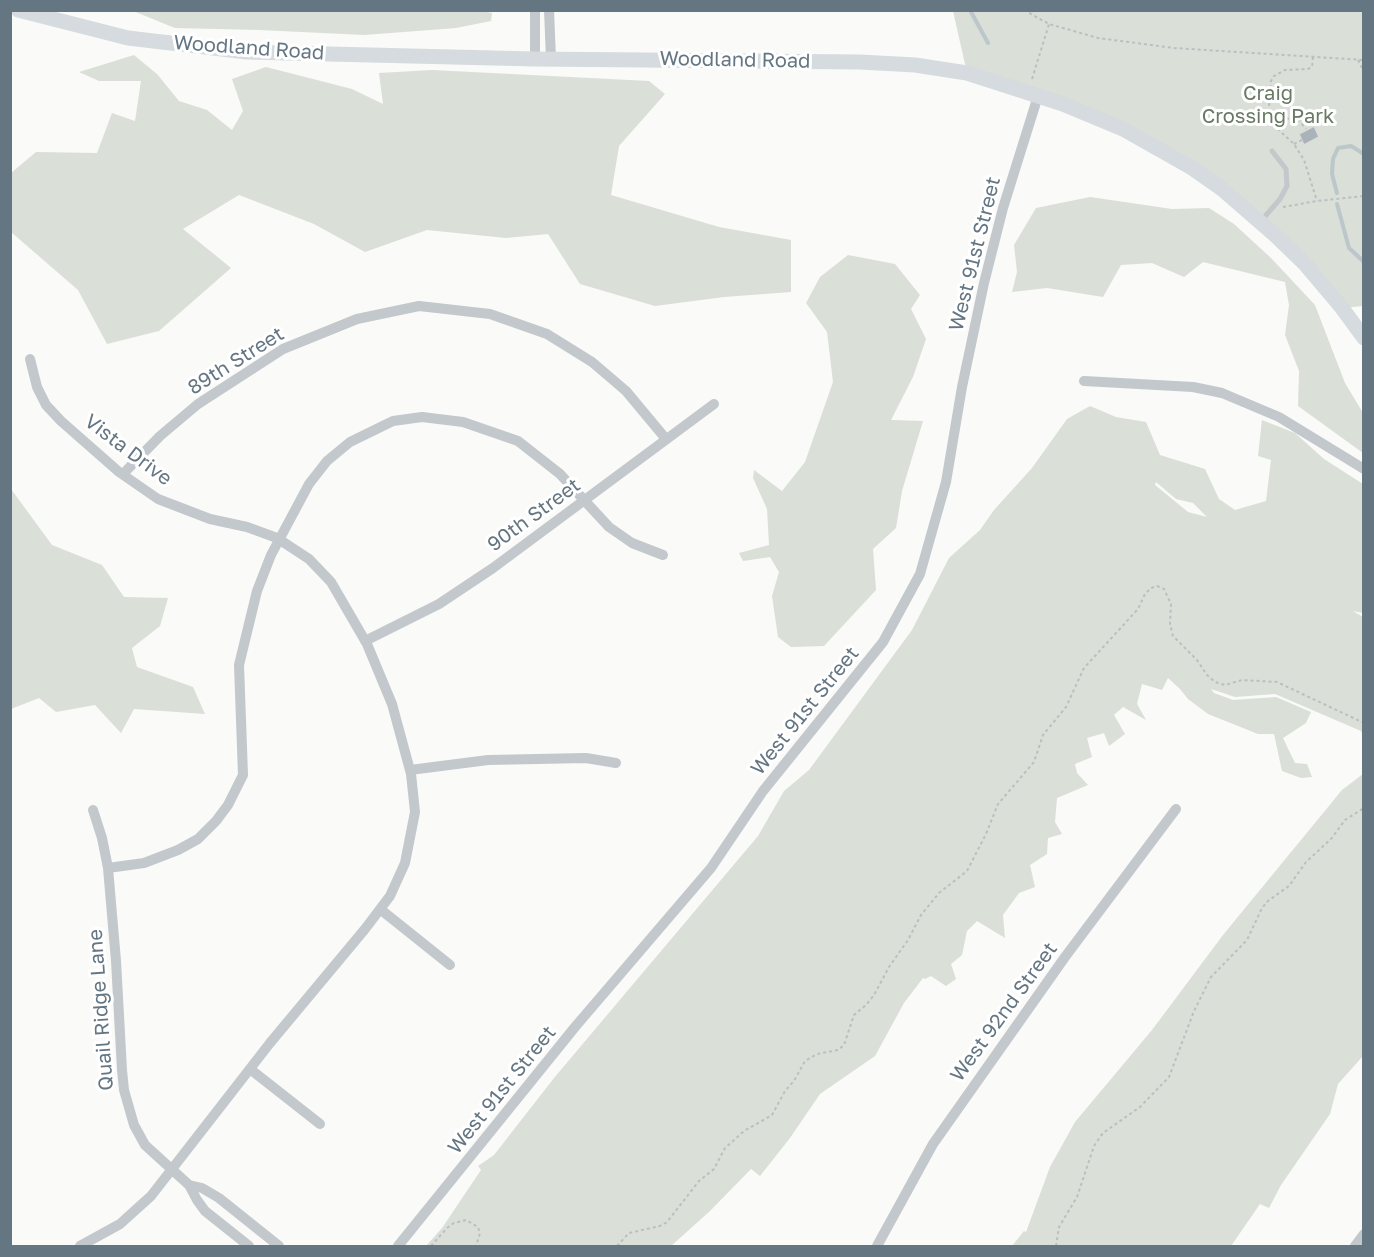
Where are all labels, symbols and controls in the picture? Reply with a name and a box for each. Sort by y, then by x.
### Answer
street label: Woodland Road [173,31,325,65]
street label: Woodland Road [659,47,811,73]
park label: Craig Crossing Park [1202,82,1334,129]
street label: West 91st Street [944,174,1006,334]
street label: 89th Street [184,322,288,400]
street label: Vista Drive [80,409,176,491]
street label: 90th Street [483,473,585,557]
street label: West 91st Street [746,642,864,780]
street label: Quail Ridge Lane [83,928,119,1092]
street label: West 92nd Street [945,938,1063,1086]
street label: West 91st Street [443,1021,561,1159]

